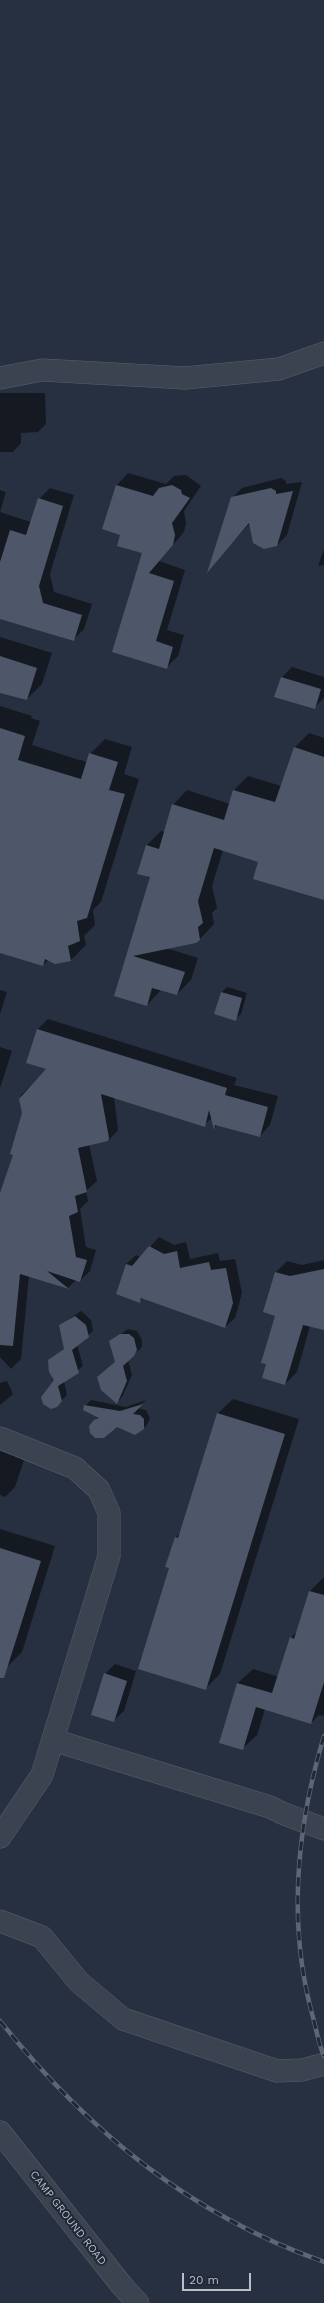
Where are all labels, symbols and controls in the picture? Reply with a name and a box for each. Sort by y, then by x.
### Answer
street label: CAMP GROUND ROAD [27,2168,109,2268]
scale bar [184,2265,253,2291]
text: 20 m [189,2273,219,2287]

